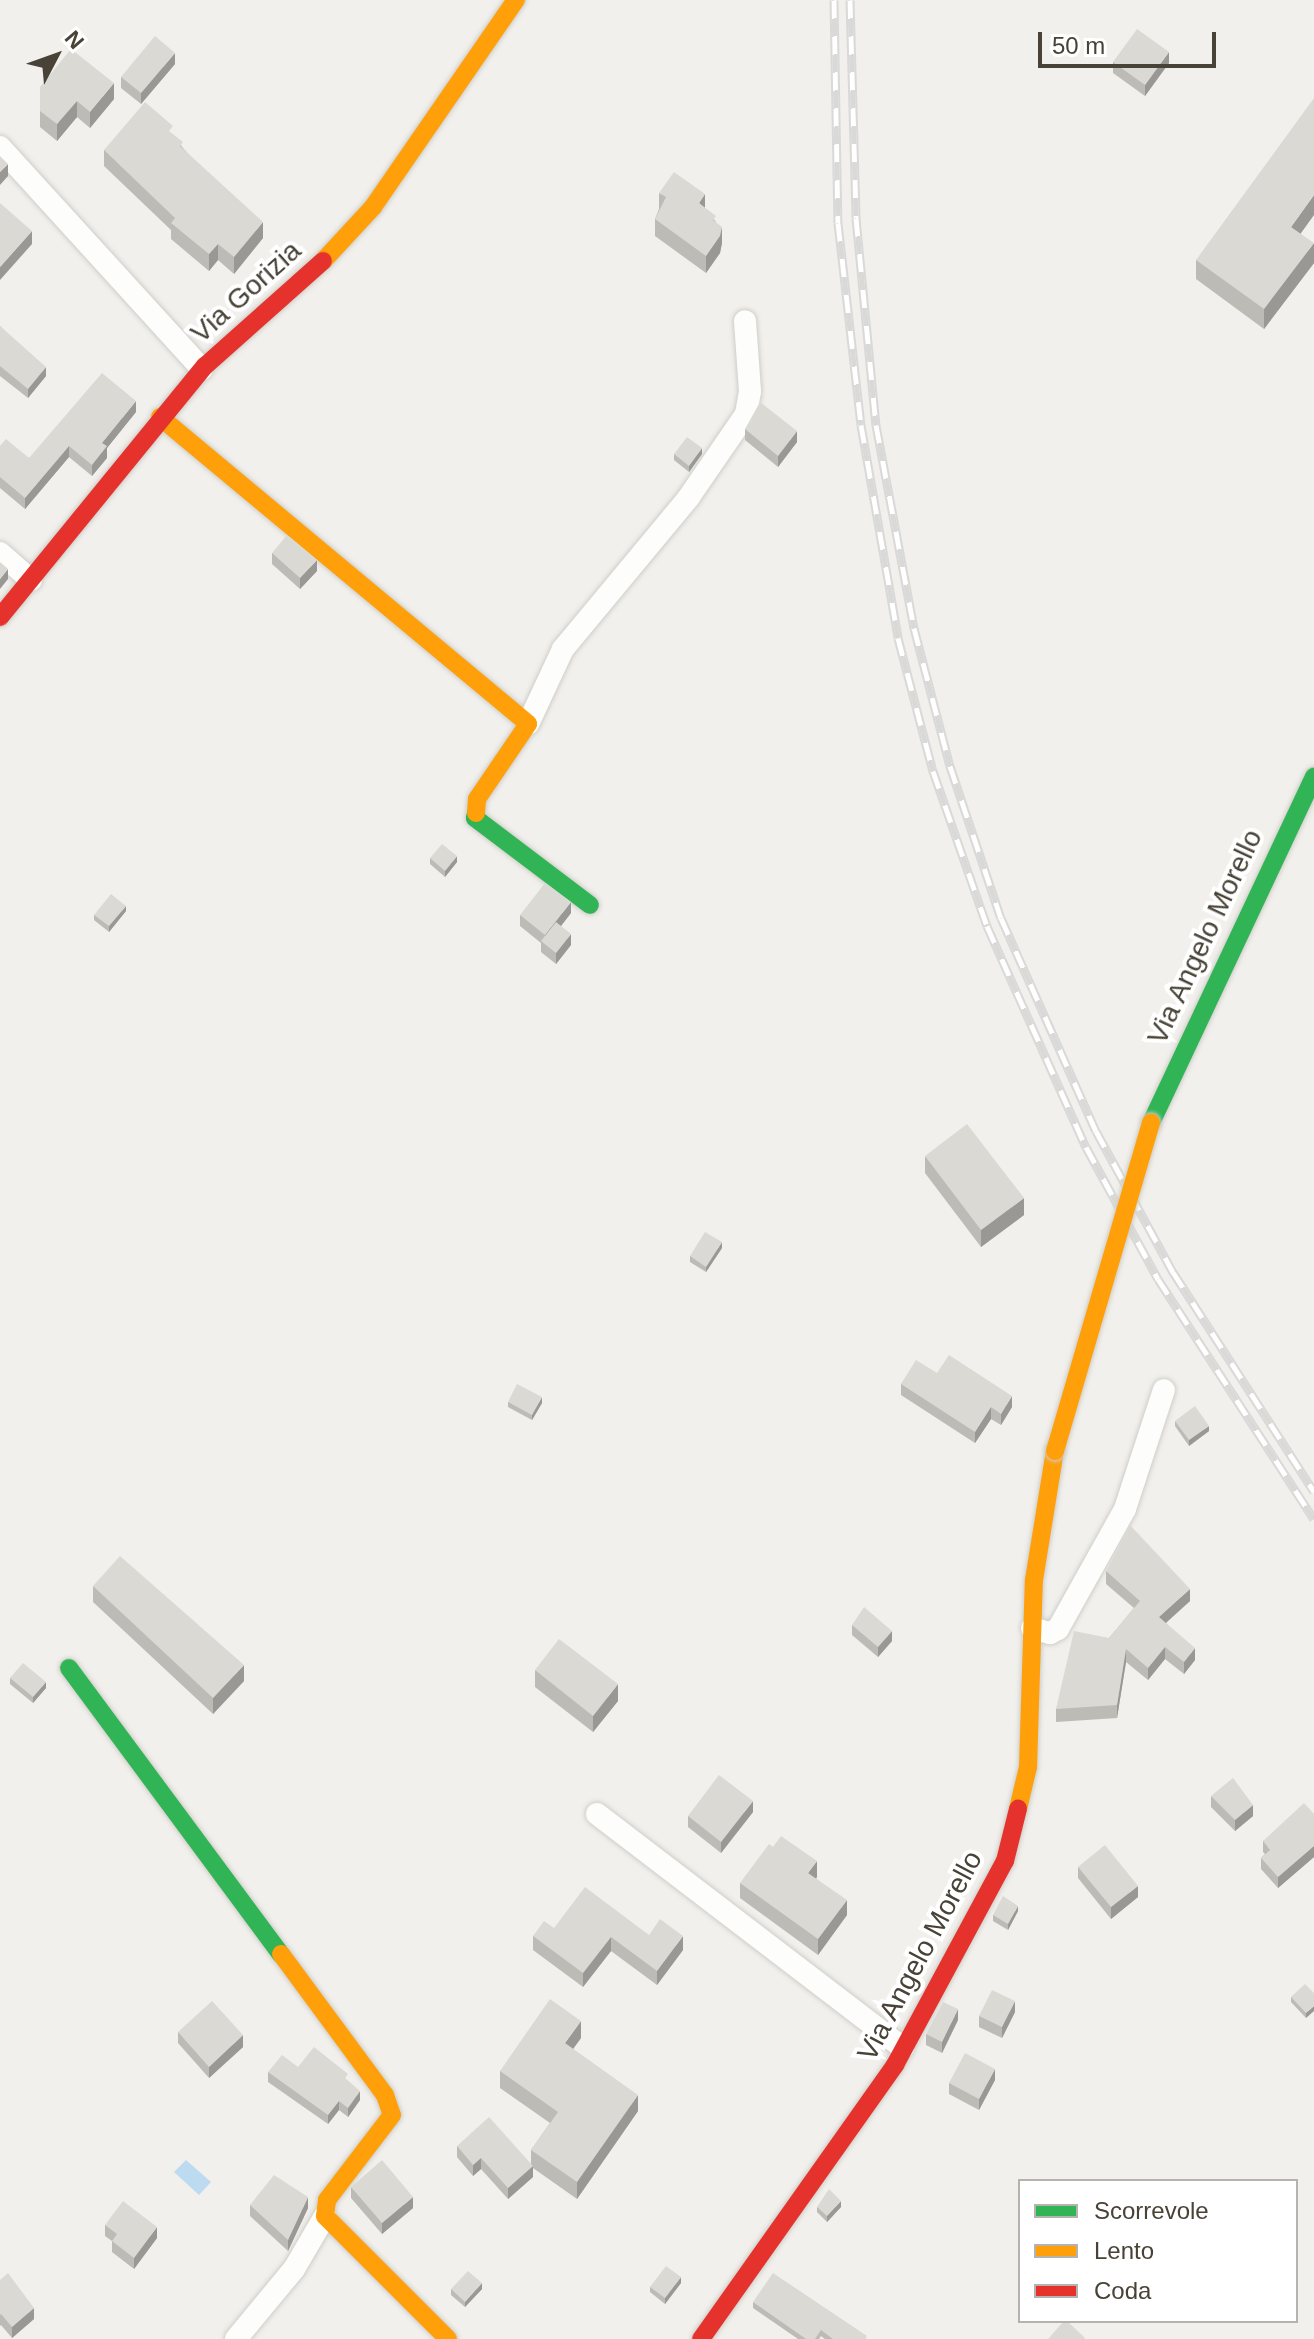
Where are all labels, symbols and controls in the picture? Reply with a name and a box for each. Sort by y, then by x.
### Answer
north arrow [16,16,96,96]
scale bar [1042,16,1220,66]
text: N [60,26,89,54]
text: 50 m [1052,32,1105,59]
street label: Via Gorizia [184,234,308,350]
street label: Via Angelo Morello [1140,824,1270,1050]
street label: Via Angelo Morello [850,1845,990,2067]
legend [1018,2179,1298,2323]
text: Scorrevole [1094,2197,1209,2224]
text: Lento [1094,2237,1154,2264]
text: Coda [1094,2277,1151,2304]

